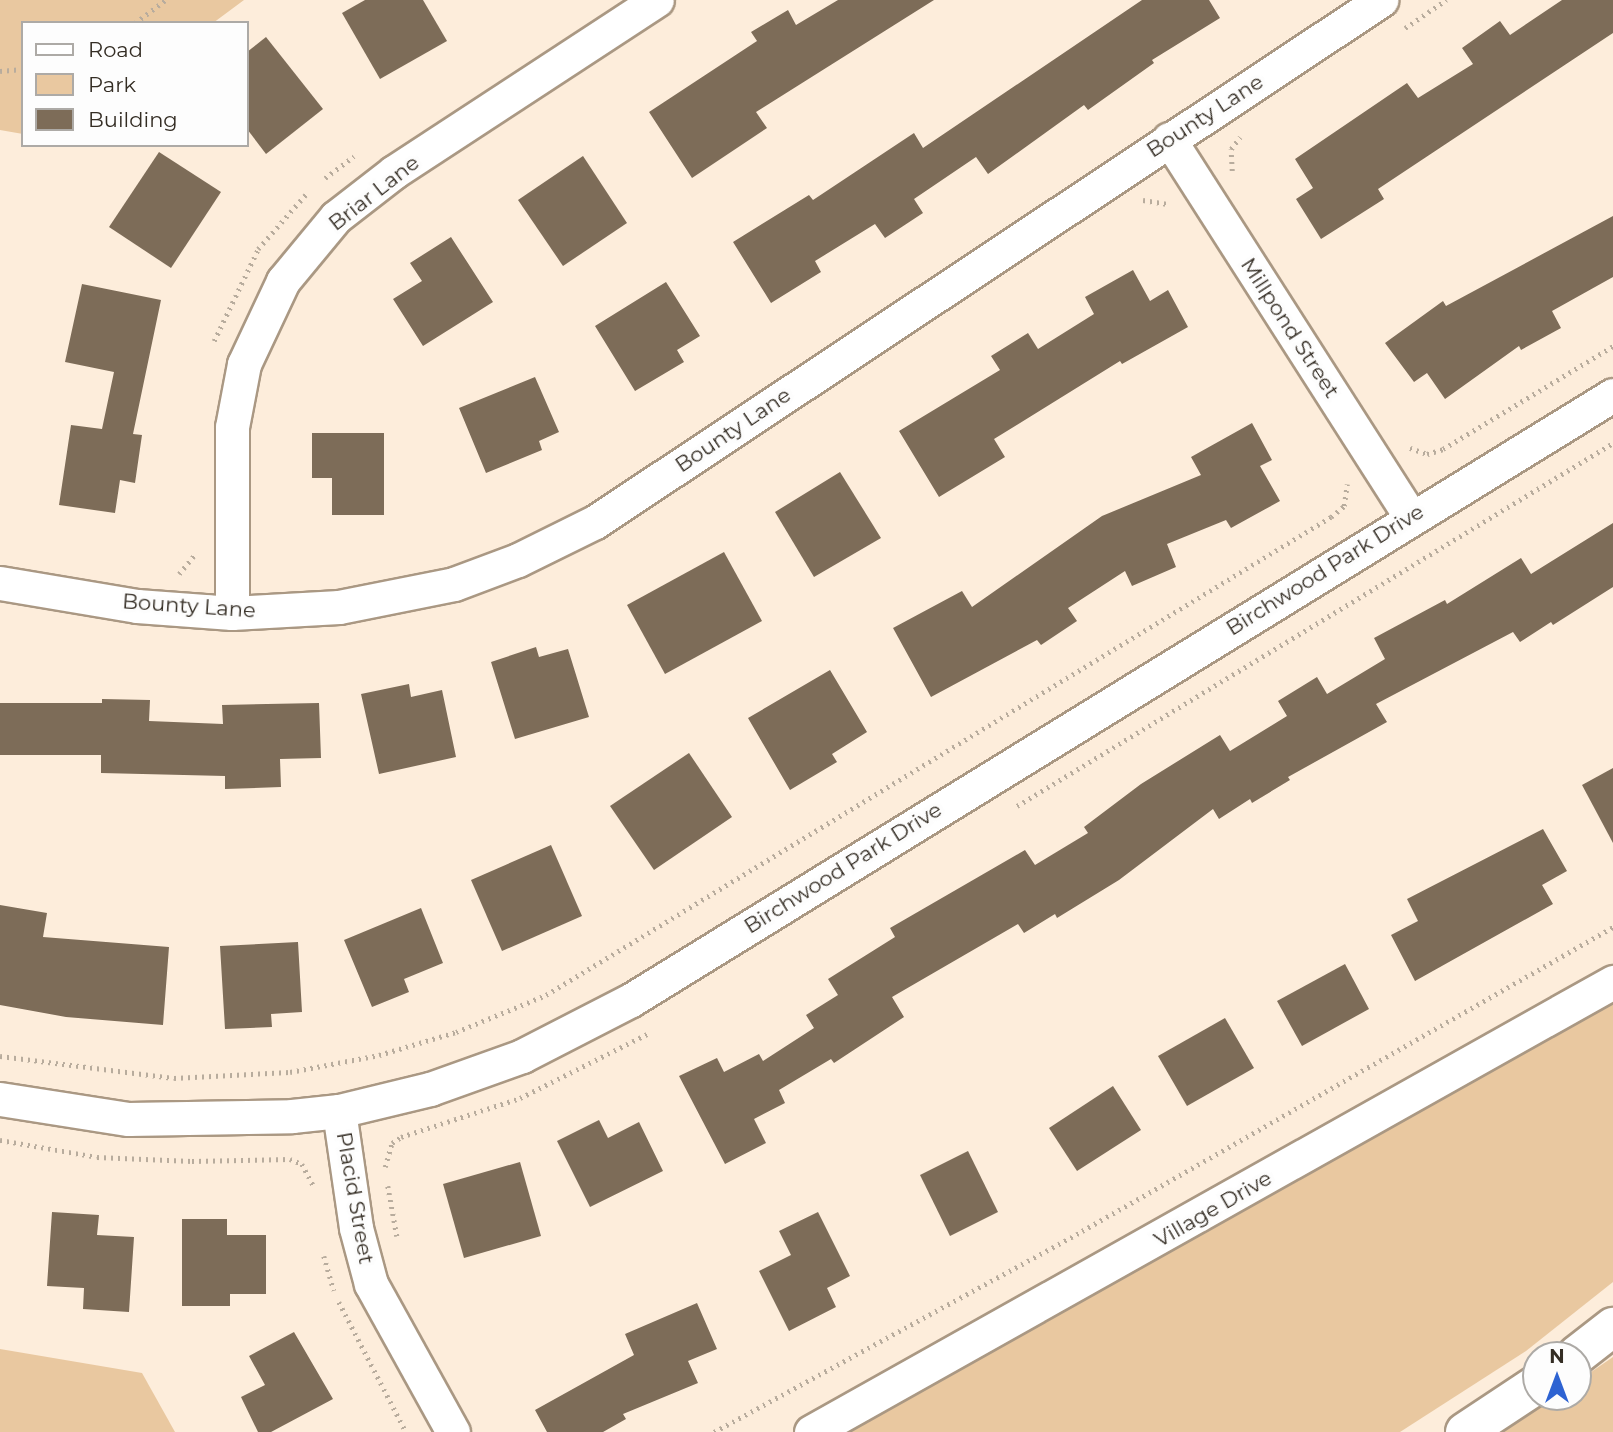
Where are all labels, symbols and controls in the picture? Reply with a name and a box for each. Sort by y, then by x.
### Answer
legend [21,21,248,147]
text: Road [88,37,143,62]
street label: Bounty Lane [1142,69,1268,163]
text: Park [88,72,136,97]
text: Building [88,107,178,132]
street label: Briar Lane [324,150,424,236]
street label: Millpond Street [1235,253,1345,403]
street label: Bounty Lane [671,382,795,478]
street label: Birchwood Park Drive [1222,499,1428,641]
street label: Bounty Lane [121,589,257,623]
street label: Birchwood Park Drive [740,797,946,939]
street label: Placid Street [331,1130,379,1266]
street label: Village Drive [1150,1165,1276,1253]
north arrow [1522,1341,1592,1411]
text: N [1549,1345,1565,1368]

